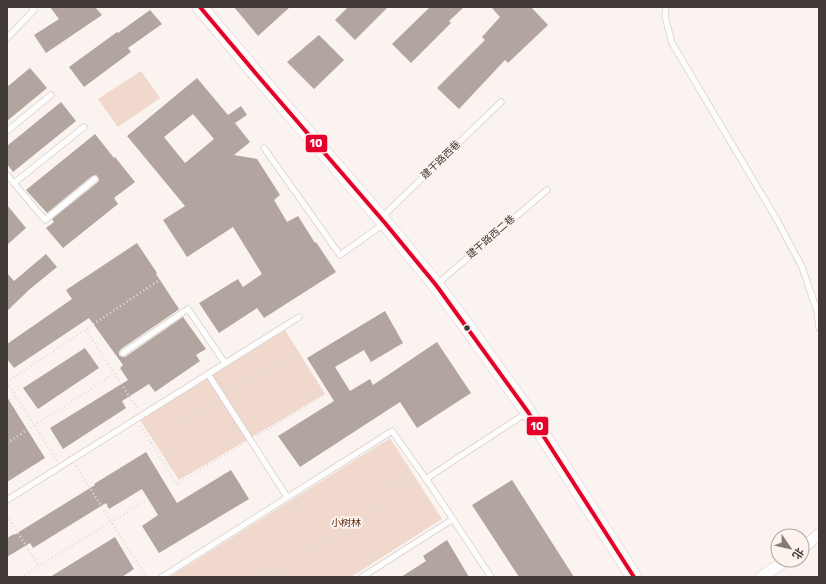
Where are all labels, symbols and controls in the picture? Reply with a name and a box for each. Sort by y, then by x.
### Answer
line badge: 10 [305,134,328,153]
text: 10 [310,137,322,150]
street label: 建干路西巷 [419,138,463,182]
street label: 建干路西二巷 [464,213,518,261]
unlabelled marker [462,323,472,333]
line badge: 10 [526,416,549,436]
text: 10 [531,420,543,433]
park label: 小树林 [331,517,361,529]
north arrow [770,528,810,568]
text: 北 [789,545,806,562]

